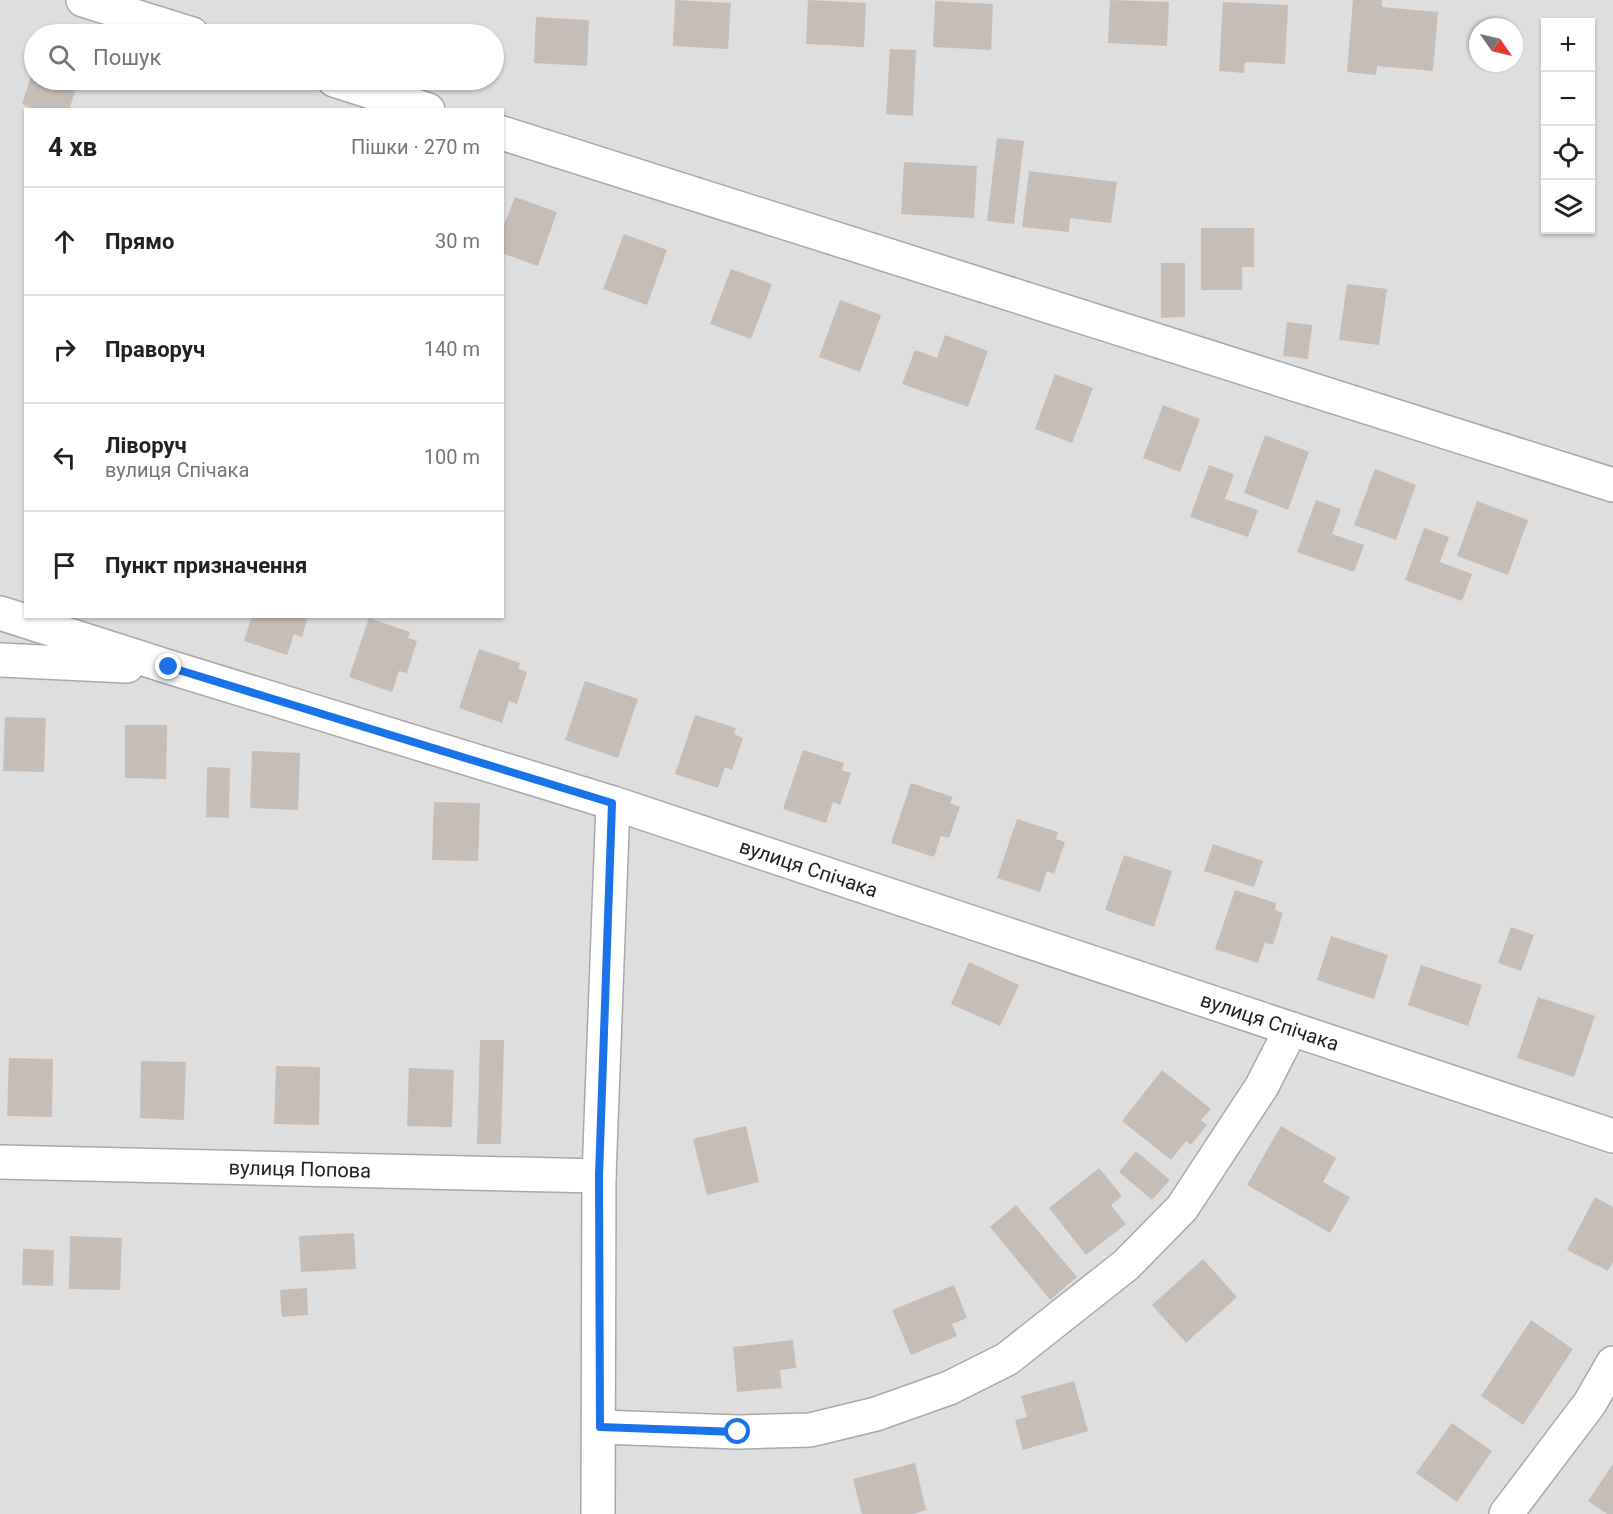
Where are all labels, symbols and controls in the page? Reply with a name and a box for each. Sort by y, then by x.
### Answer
north arrow [1469,18,1523,72]
map controls [1541,18,1595,234]
button: + [1541,18,1595,72]
search box [24,24,504,90]
icon: search [45,41,78,74]
text: Пошук [93,45,161,70]
button: − [1541,72,1595,126]
button: locate [1541,126,1595,180]
text: 4 хв [48,132,97,162]
text: Пішки · 270 m [351,135,480,159]
button: layers [1541,180,1595,234]
icon: ahead [48,225,81,258]
text: Прямо [105,229,174,254]
text: 30 m [435,229,480,253]
icon: right [48,333,81,366]
text: Праворуч [105,337,205,362]
text: 140 m [424,337,480,361]
text: Ліворуч [105,433,187,458]
icon: left [48,441,81,474]
text: 100 m [424,445,480,469]
text: вулиця Спічака [105,458,249,482]
icon: arrive [48,549,81,582]
text: Пункт призначення [105,553,307,578]
route end [155,653,181,679]
street label: вулиця Спічака [736,834,881,902]
street label: вулиця Спічака [1197,988,1342,1056]
street label: вулиця Попова [228,1155,371,1183]
route start [724,1418,750,1444]

